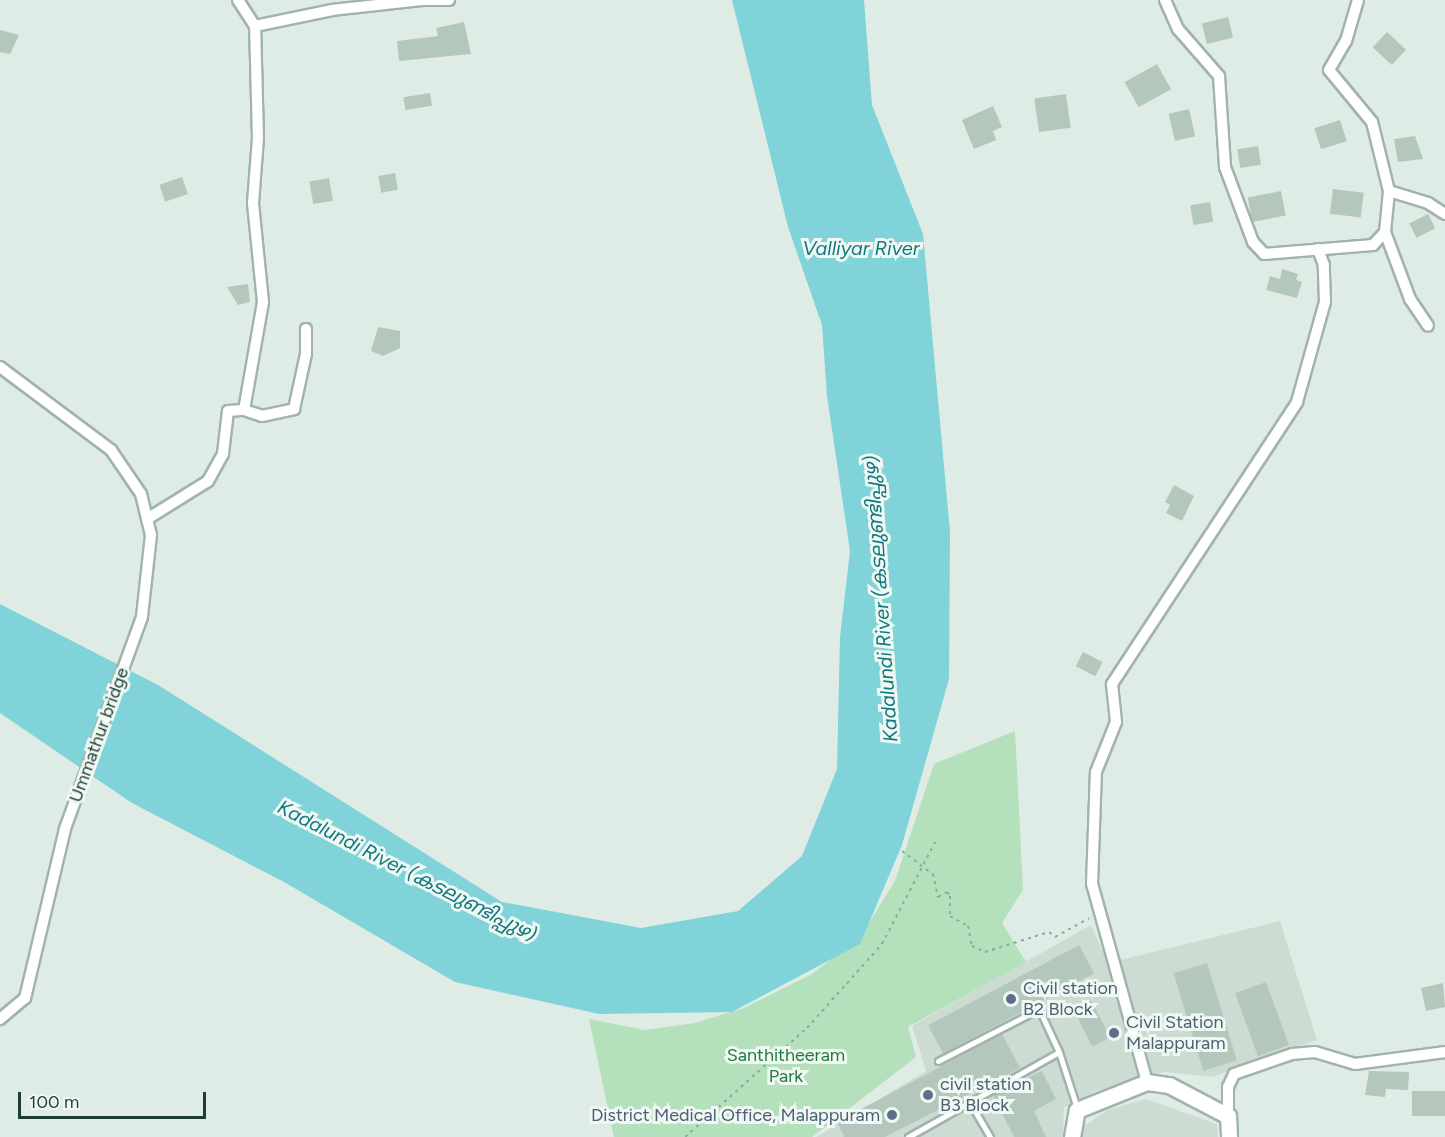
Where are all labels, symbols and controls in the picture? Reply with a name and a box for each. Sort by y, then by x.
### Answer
water label: Valliyar River [802,236,920,260]
water label: Kadalundi River (കടലുണ്ടിപ്പുഴ) [859,455,903,743]
street label: Ummathur bridge [65,665,133,805]
water label: Kadalundi River (കടലുണ്ടിപ്പുഴ) [274,795,540,947]
place label: Civil station B2 Block [1023,978,1118,1020]
marker: Civil station B2 Block [1004,992,1018,1006]
place label: Civil Station Malappuram [1126,1012,1225,1054]
marker: Civil Station Malappuram [1107,1026,1121,1040]
park label: Santhitheeram Park [727,1045,845,1088]
place label: civil station B3 Block [940,1074,1032,1116]
scale bar [21,1080,208,1118]
marker: civil station B3 Block [921,1088,935,1102]
text: 100 m [29,1091,79,1113]
place label: District Medical Office, Malappuram [591,1104,880,1126]
marker: District Medical Office, Malappuram [885,1108,899,1122]

